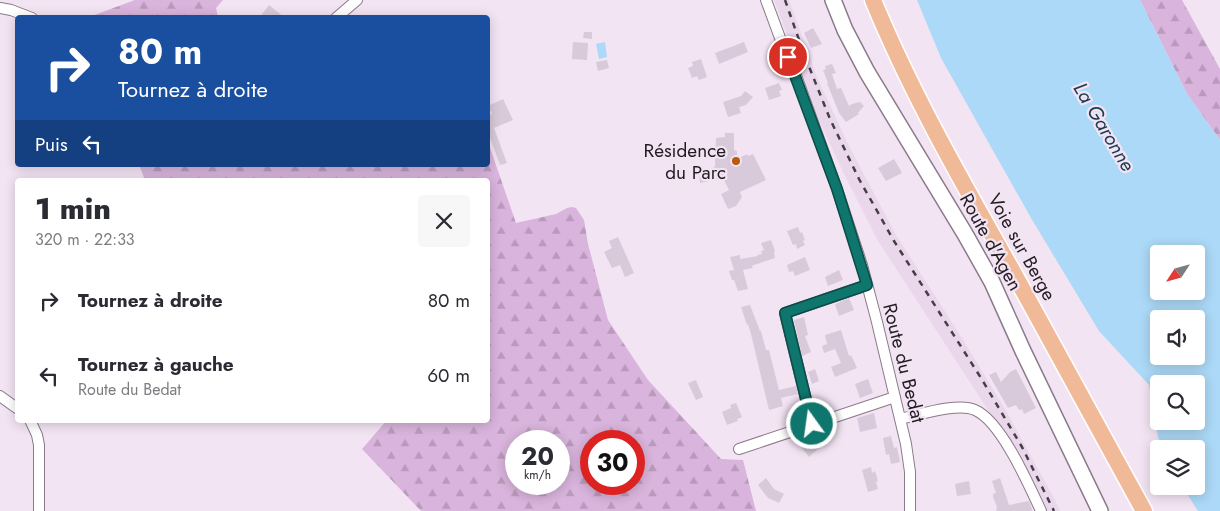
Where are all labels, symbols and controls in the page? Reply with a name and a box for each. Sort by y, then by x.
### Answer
text: 80 m [118,27,202,77]
icon: right [35,35,100,100]
pin [767,36,809,78]
icon: arrive [774,43,802,71]
text: Tournez à droite [118,73,268,105]
water label: La Garonne [1066,77,1142,177]
icon: left [78,130,106,158]
text: Puis [35,131,68,158]
place label: Résidence du Parc [644,137,726,186]
marker: Résidence du Parc [730,155,742,167]
text: 1 min [35,187,111,230]
street label: Route d'Agen [953,188,1029,296]
street label: Voie sur Berge [981,188,1063,306]
button: close [418,195,470,247]
text: 320 m · 22:33 [35,228,135,251]
north arrow [1150,245,1205,300]
map controls [1150,245,1205,495]
icon: right [35,287,63,315]
text: Tournez à droite [78,287,223,314]
text: 80 m [428,287,470,314]
street label: Route du Bedat [876,300,932,426]
button: sound [1150,310,1205,365]
text: Tournez à gauche [78,351,234,378]
icon: left [35,362,63,390]
text: 60 m [427,362,470,389]
button: search [1150,375,1205,430]
text: Route du Bedat [78,378,181,401]
position arrow [785,397,837,449]
speed limit sign: 30 [580,430,645,495]
text: 20 [521,438,554,474]
button: layers [1150,440,1205,495]
text: km/h [524,466,551,484]

